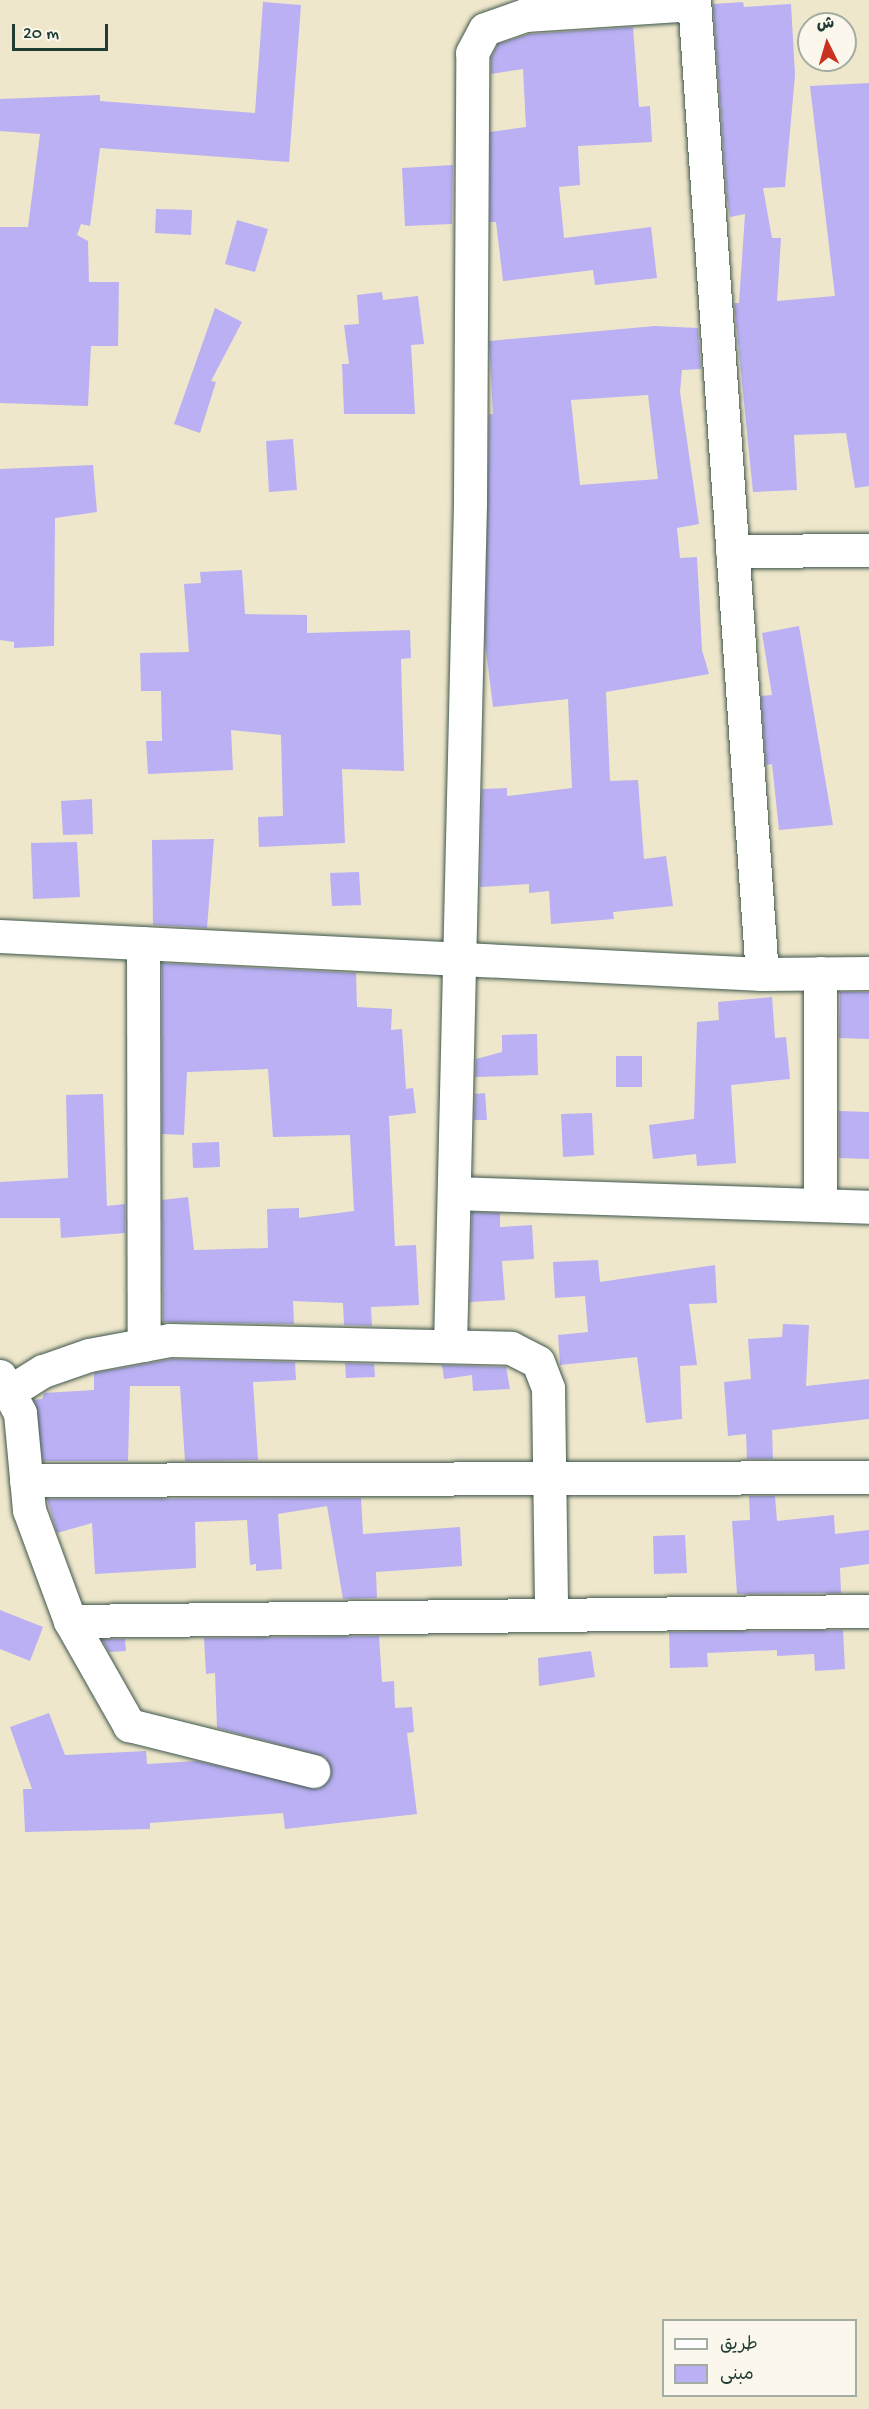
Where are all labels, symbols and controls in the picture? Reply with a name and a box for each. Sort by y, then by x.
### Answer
scale bar [15,12,111,50]
north arrow [797,12,857,72]
text: ش [816,15,835,36]
text: 20 m [23,24,59,45]
legend [662,2319,857,2397]
text: طريق [720,2335,758,2356]
text: مبنى [720,2365,754,2386]

